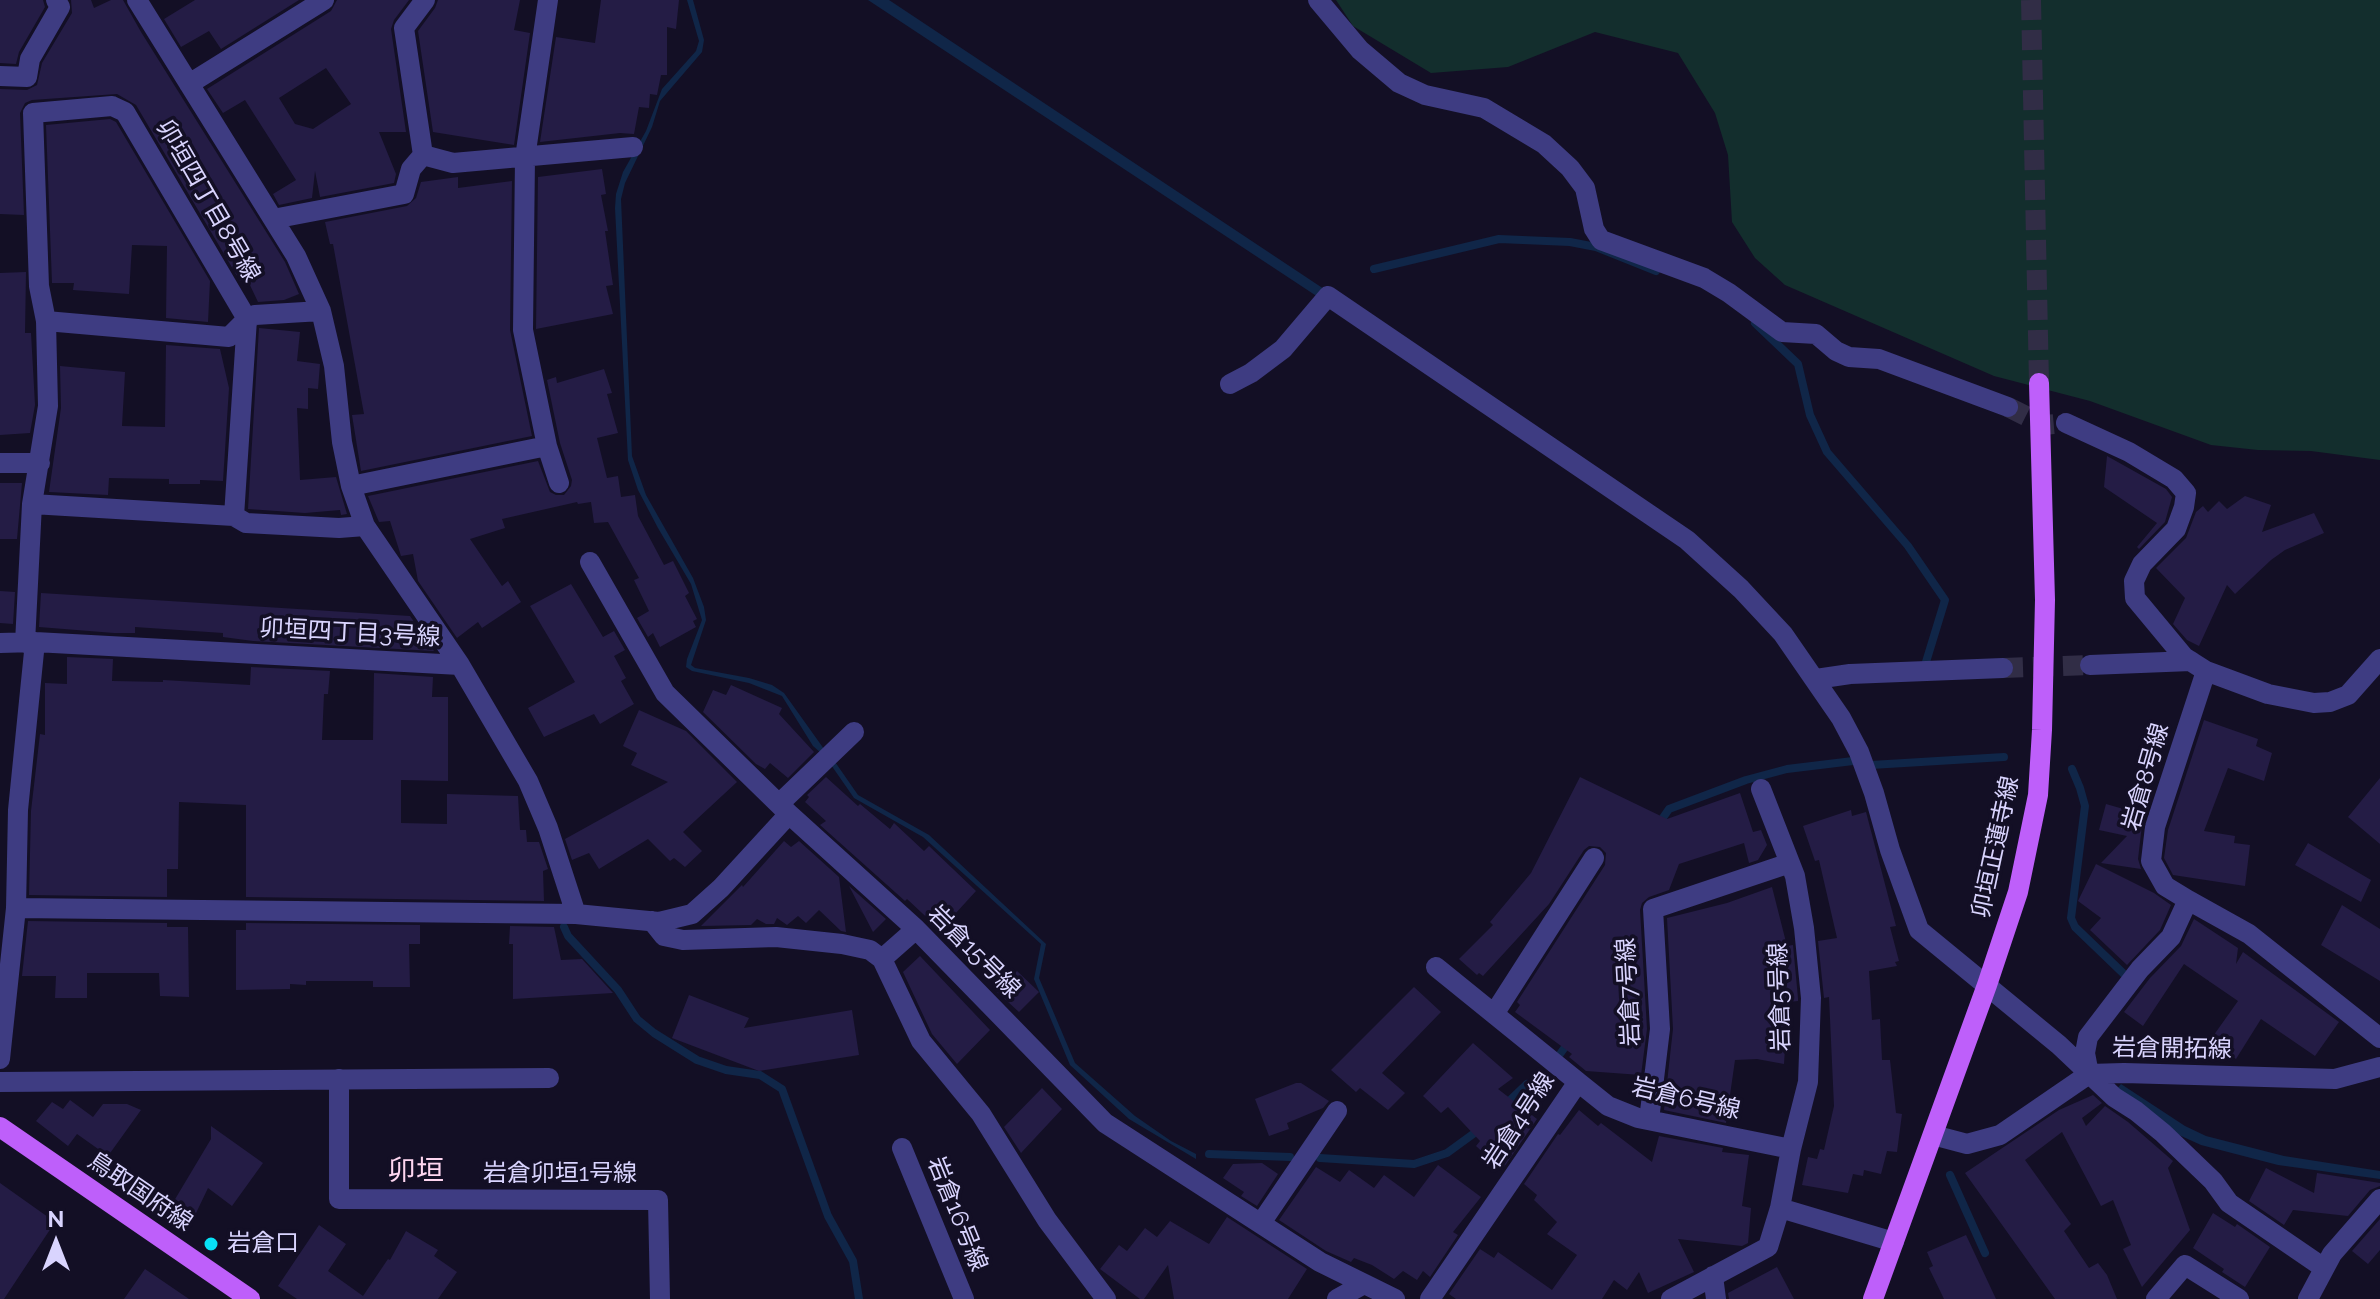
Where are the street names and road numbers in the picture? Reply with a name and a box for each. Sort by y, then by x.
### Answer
street label: 卯垣四丁目8号線 [150,115,266,287]
street label: 卯垣四丁目3号線 [259,614,441,652]
street label: 岩倉8号線 [2117,720,2175,834]
street label: 卯垣正蓮寺線 [1967,774,2025,920]
street label: 岩倉15号線 [922,900,1026,1004]
street label: 岩倉7号線 [1612,937,1646,1047]
street label: 岩倉5号線 [1764,942,1796,1052]
street label: 岩倉開拓線 [2112,1034,2232,1064]
street label: 岩倉4号線 [1477,1067,1561,1175]
street label: 岩倉6号線 [1629,1073,1743,1125]
street label: 鳥取国府線 [82,1147,198,1237]
street label: 岩倉16号線 [921,1153,993,1275]
street label: 岩倉卯垣1号線 [483,1160,637,1188]

